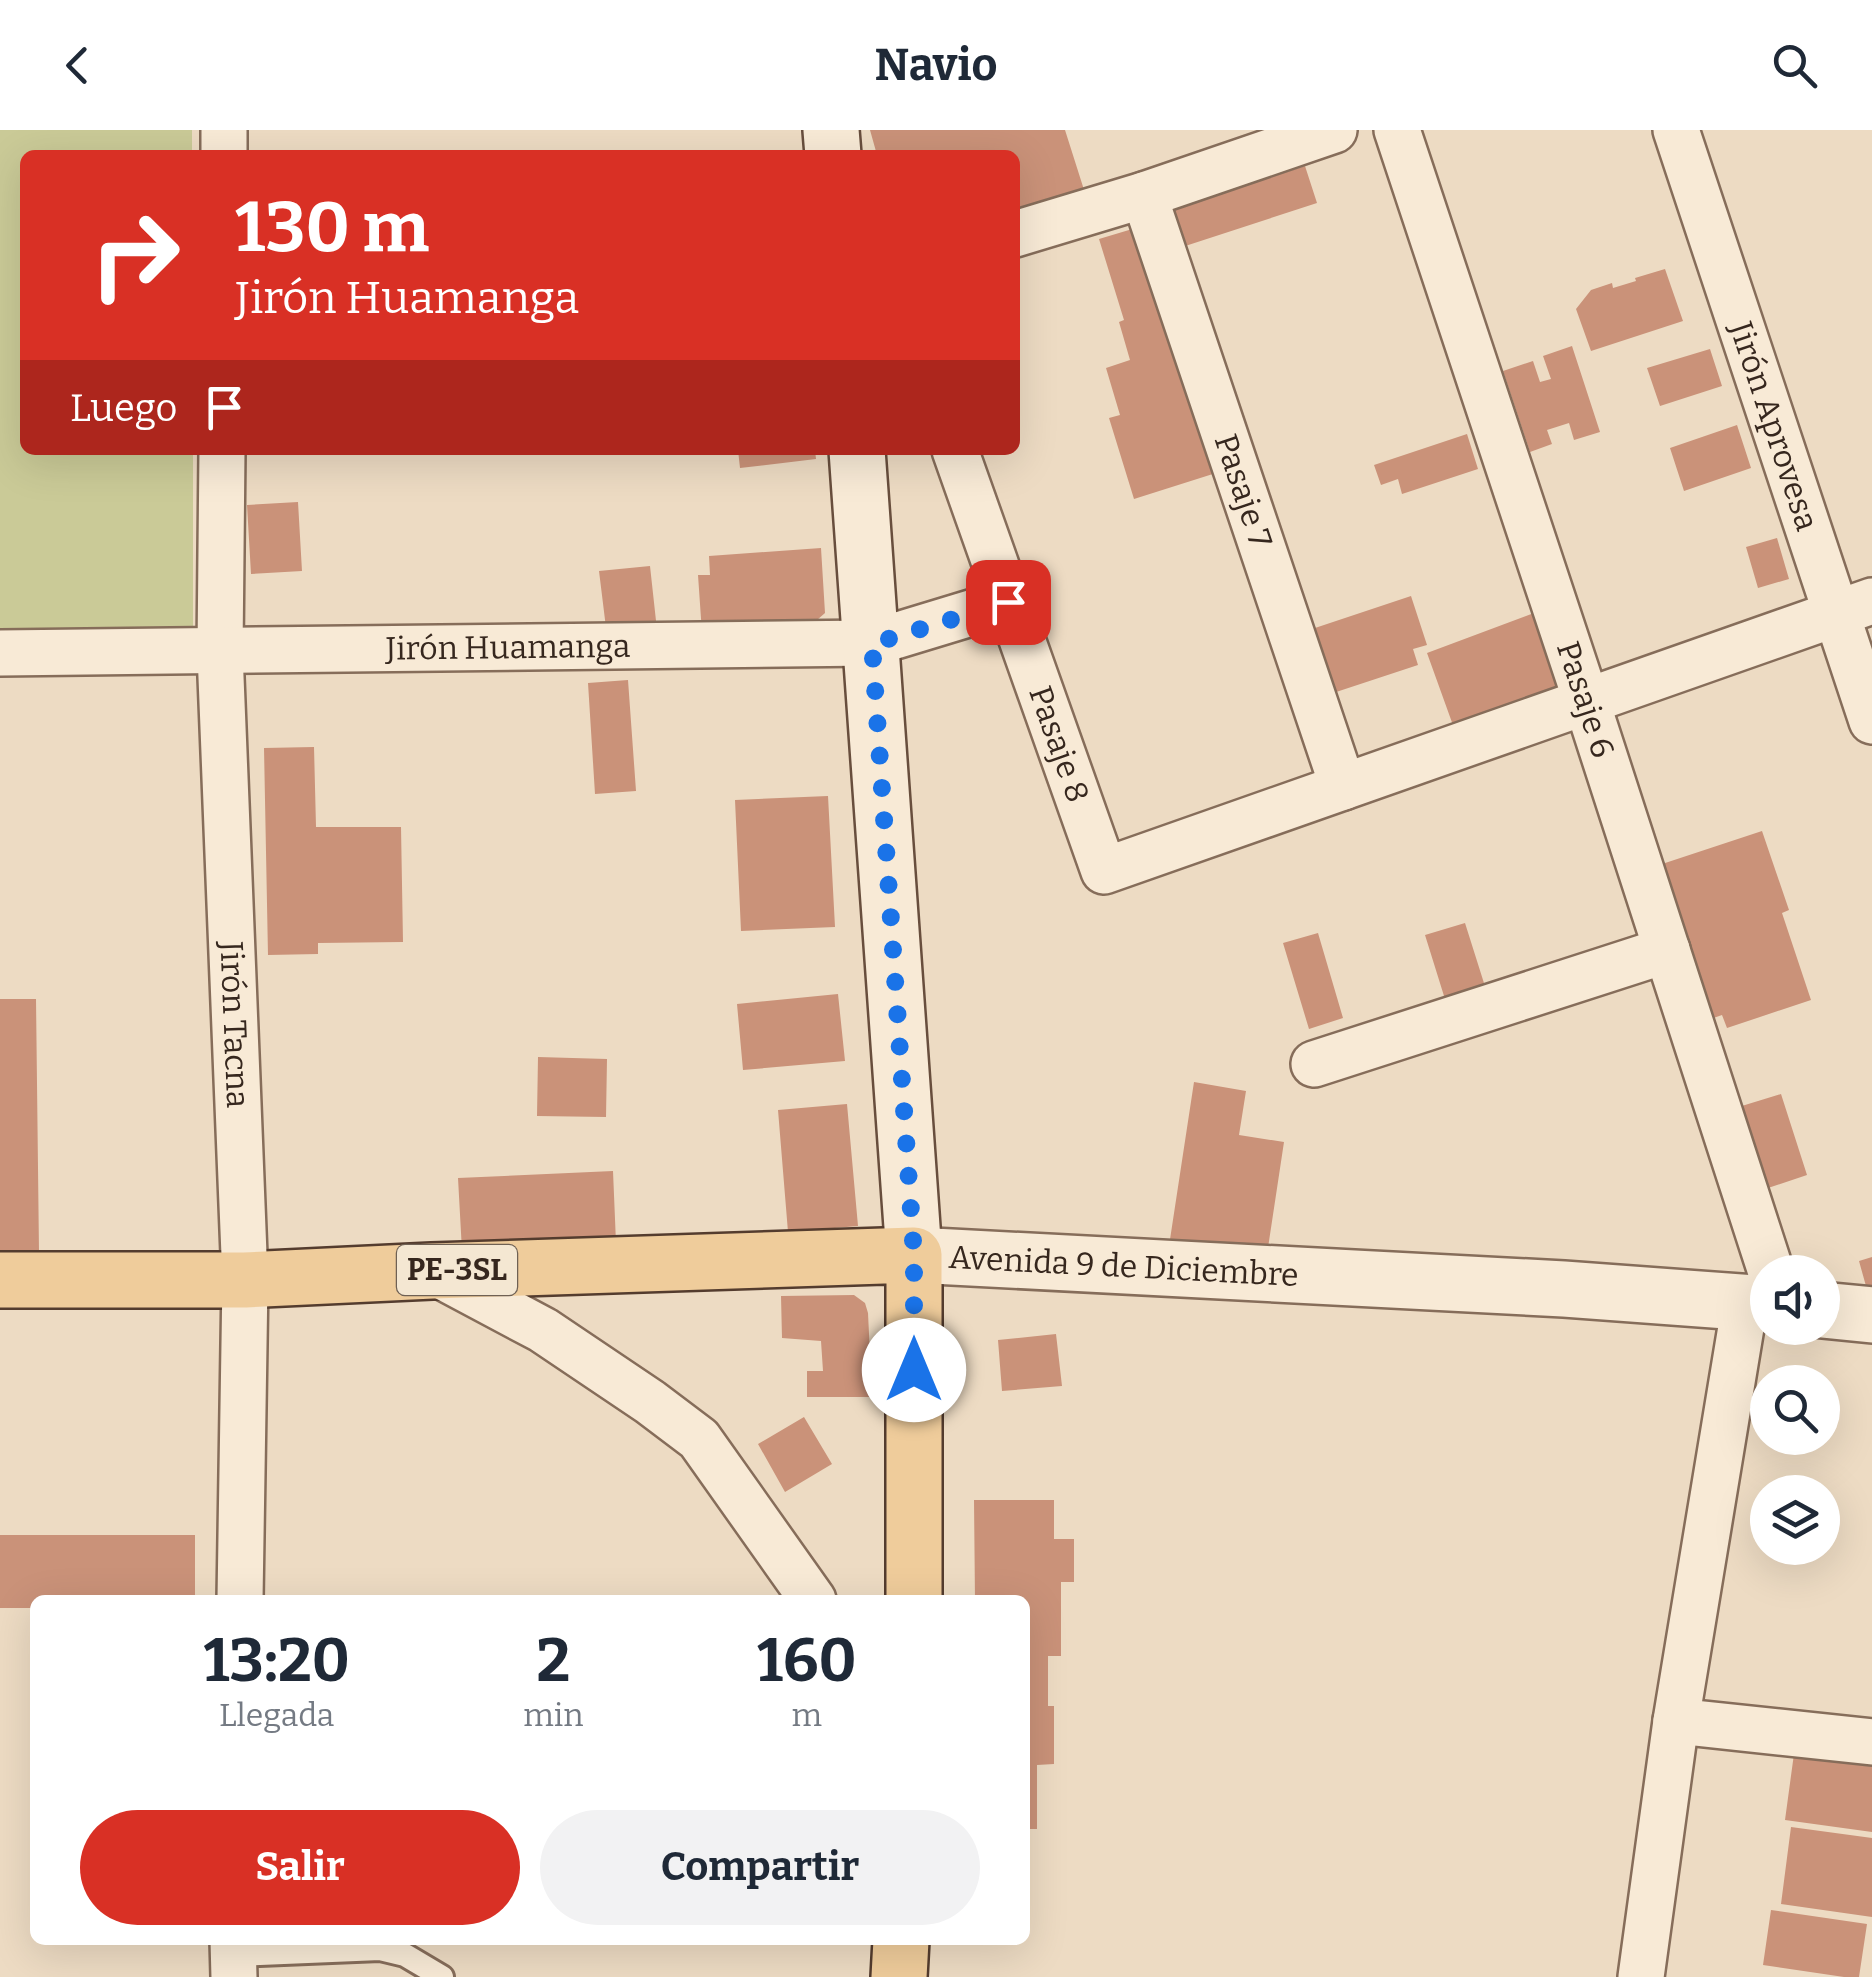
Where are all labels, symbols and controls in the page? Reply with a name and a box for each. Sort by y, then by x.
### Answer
icon: back [50,38,105,93]
text: Navio [875,38,997,92]
icon: search [1767,38,1822,93]
text: 130 m [235,186,429,270]
icon: right [70,190,200,320]
text: Jirón Huamanga [235,271,579,325]
street label: Jirón Aprovesa [1722,316,1826,535]
icon: arrive [197,380,252,435]
text: Luego [70,385,177,431]
street label: Pasaje 7 [1207,429,1280,552]
pin [966,560,1051,645]
icon: arrive [981,575,1036,630]
street label: Jirón Huamanga [384,627,631,668]
street label: Pasaje 6 [1549,637,1622,762]
street label: Pasaje 8 [1021,681,1097,807]
street label: Jirón Tacna [212,940,257,1109]
street label: Avenida 9 de Diciembre [948,1238,1300,1294]
road number: PE-3SL [397,1245,517,1295]
map controls [1750,1255,1840,1565]
button: sound [1750,1255,1840,1345]
position arrow [862,1318,966,1422]
button: search [1750,1365,1840,1455]
button: layers [1750,1475,1840,1565]
text: 13:20 [203,1625,350,1697]
text: 2 [537,1625,570,1697]
text: 160 [757,1625,857,1697]
text: Llegada [219,1696,334,1734]
text: min [523,1696,584,1734]
text: m [792,1696,822,1734]
button: Salir [80,1810,520,1925]
button: Compartir [540,1810,980,1925]

